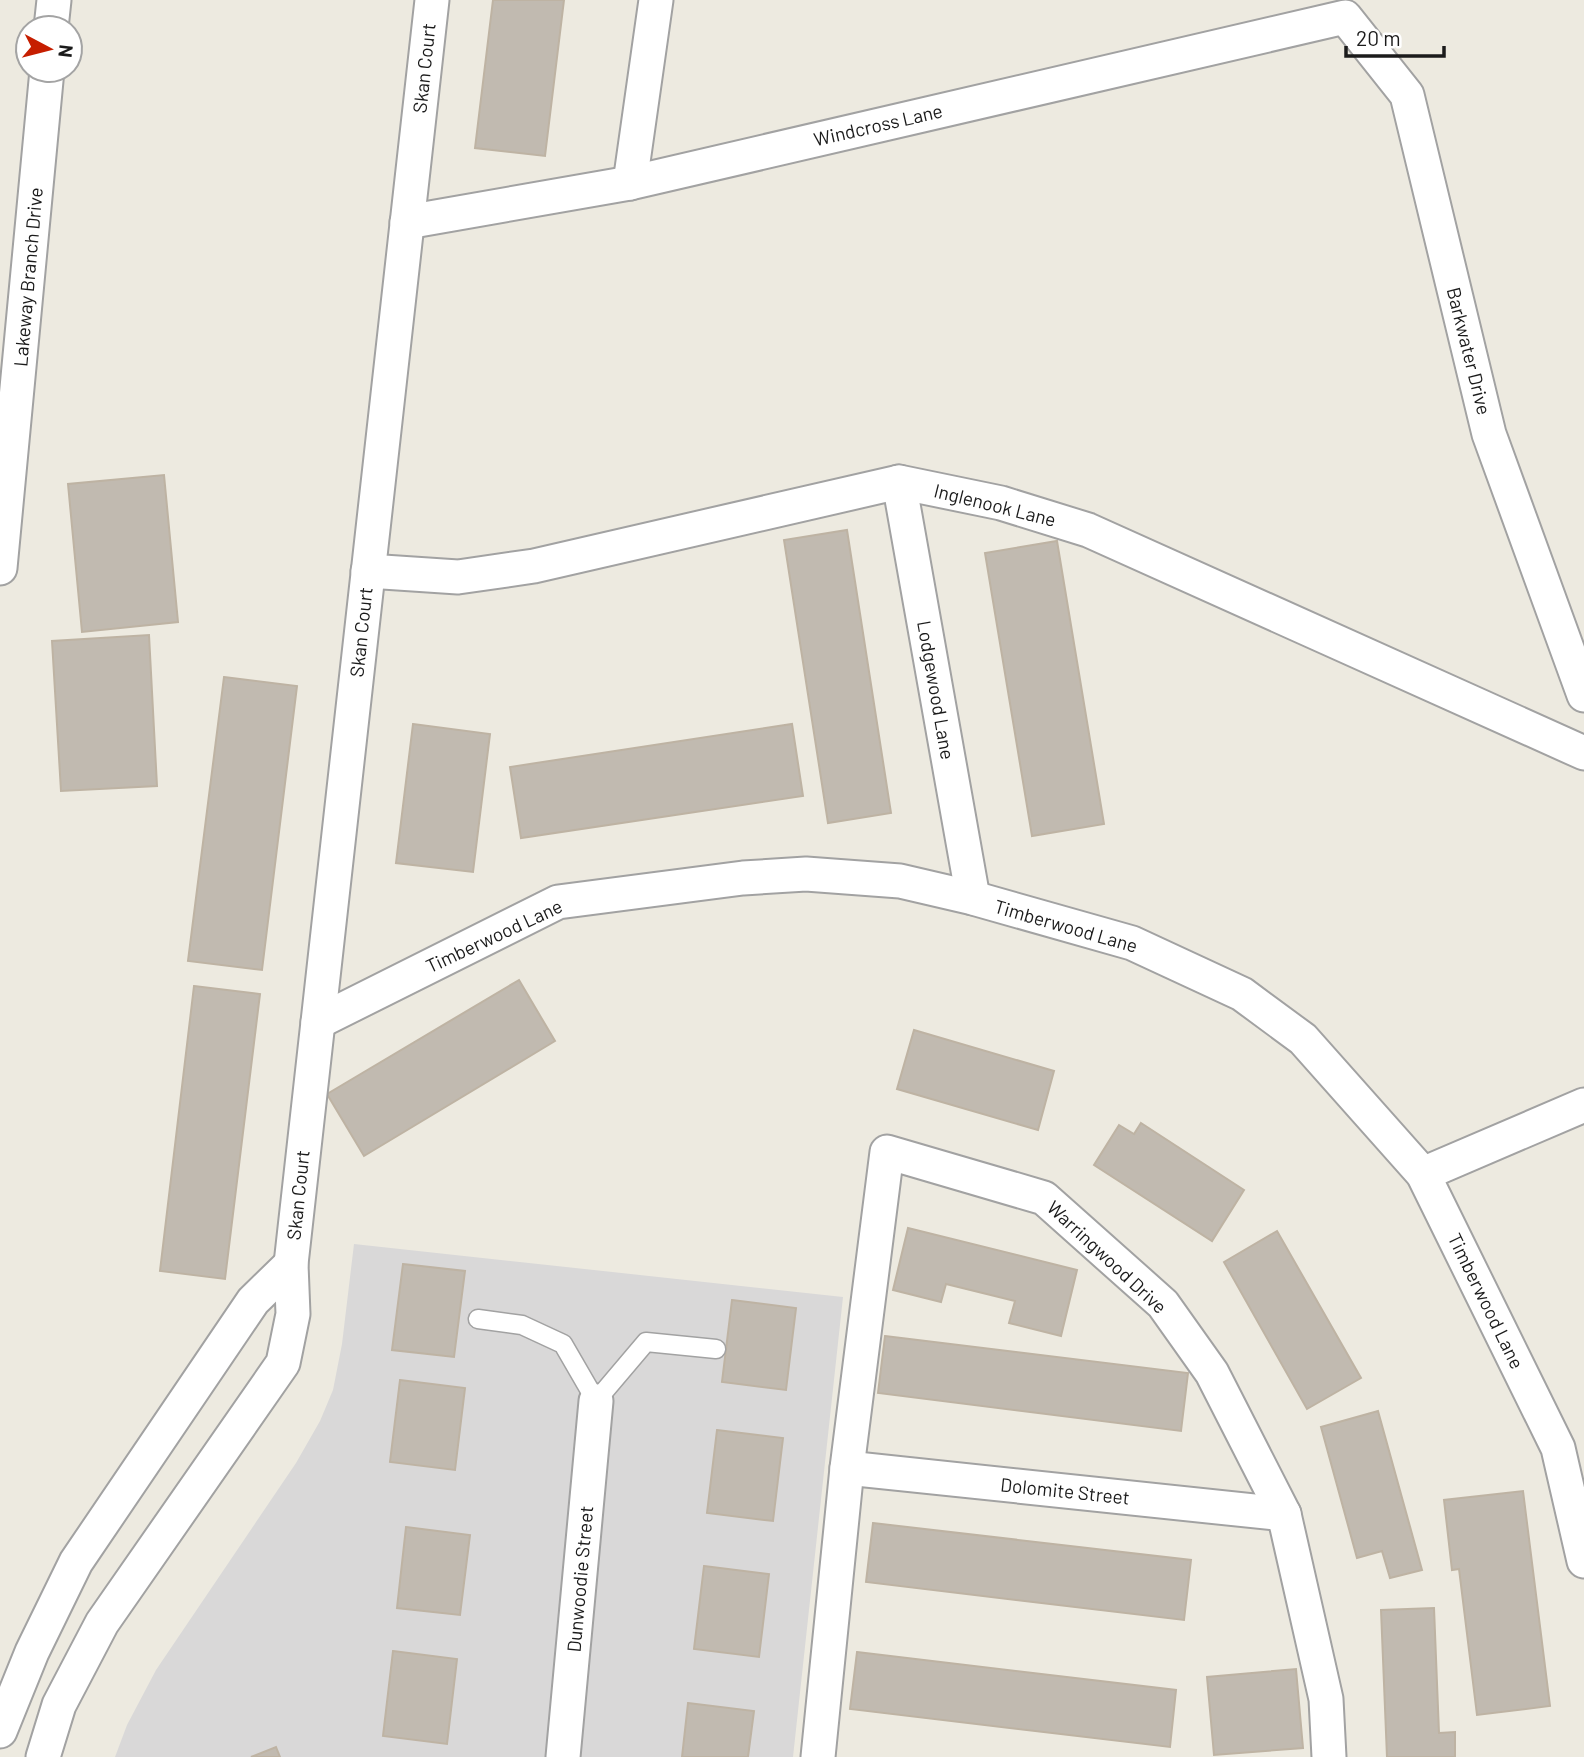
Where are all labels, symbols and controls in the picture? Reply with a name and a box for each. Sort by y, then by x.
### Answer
north arrow [14,14,84,84]
scale bar [1346,14,1444,58]
street label: Skan Court [407,22,440,114]
text: 20 m [1356,25,1401,50]
text: N [54,43,79,59]
street label: Windcross Lane [811,99,945,151]
street label: Lakeway Branch Drive [8,186,47,368]
street label: Barkwater Drive [1442,285,1496,417]
street label: Inglenook Lane [932,478,1058,531]
street label: Skan Court [344,586,377,678]
street label: Lodgewood Lane [913,619,960,761]
street label: Timberwood Lane [422,894,566,977]
street label: Timberwood Lane [992,894,1140,957]
street label: Skan Court [281,1149,314,1241]
street label: Warringwood Drive [1043,1195,1172,1318]
street label: Timberwood Lane [1444,1229,1529,1372]
street label: Dolomite Street [999,1472,1131,1509]
street label: Dunwoodie Street [562,1505,597,1653]

